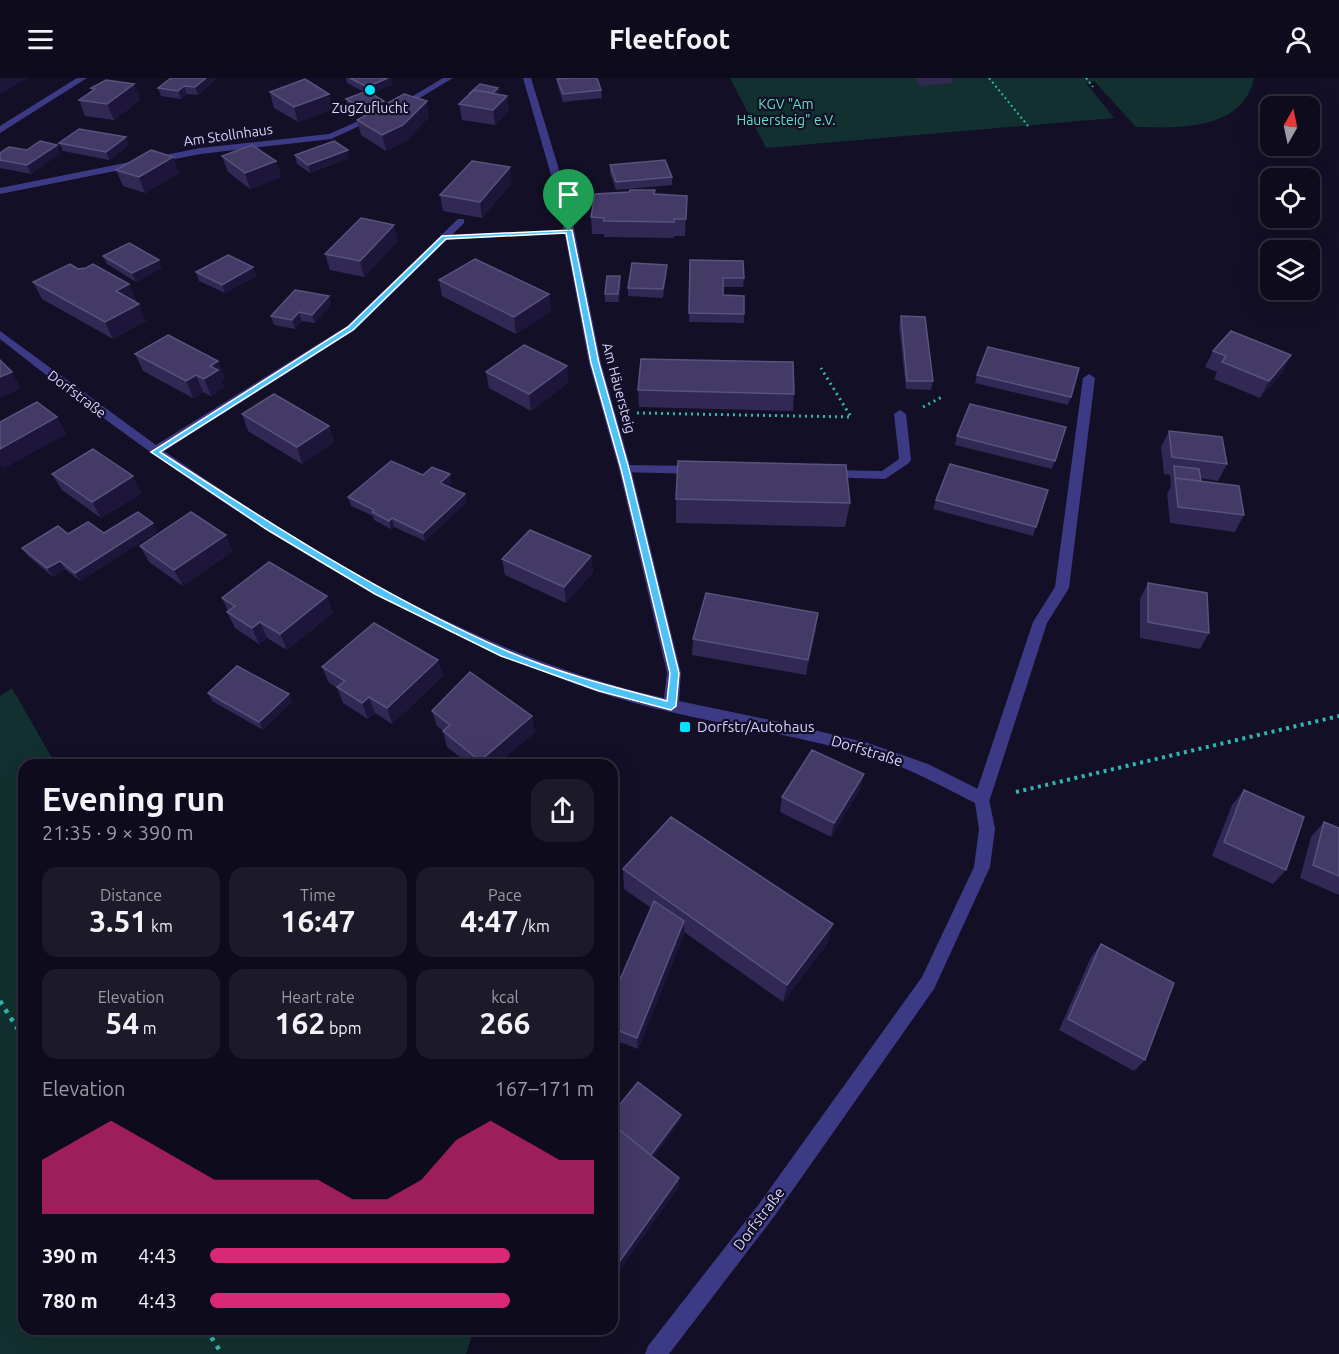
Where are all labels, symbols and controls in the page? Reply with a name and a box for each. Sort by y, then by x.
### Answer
icon: menu [24,23,57,56]
icon: person [1282,23,1315,56]
text: Fleetfoot [609,24,730,54]
marker: ZugZuflucht [363,83,377,97]
park label: KGV "Am Häuersteig" e.V. [736,96,836,128]
north arrow [1260,96,1320,156]
map controls [1260,96,1320,300]
place label: ZugZuflucht [332,100,409,116]
street label: Am Stollnhaus [182,121,274,149]
button: locate [1260,168,1320,228]
pin [543,169,594,231]
icon: arrive [552,178,585,211]
button: layers [1260,240,1320,300]
street label: Am Häuersteig [599,341,639,435]
street label: Dorfstraße [45,367,109,421]
place label: Dorfstr/Autohaus [697,718,815,735]
marker: Dorfstr/Autohaus [678,720,692,734]
street label: Dorfstraße [829,732,905,769]
button: share [531,779,594,842]
text: Evening run [42,780,225,817]
text: 21:35 · 9 × 390 m [42,821,194,844]
text: Distance [100,886,162,904]
text: Time [300,886,336,904]
text: Pace [488,886,522,904]
text: 3.51 [89,904,147,938]
text: 16:47 [280,904,356,938]
text: 4:47 [460,904,518,938]
text: km [147,917,173,935]
text: /km [518,917,550,935]
text: Elevation [98,988,164,1006]
text: Heart rate [281,988,355,1006]
text: kcal [491,988,519,1006]
text: 54 [105,1006,139,1040]
text: 162 [275,1006,325,1040]
text: 266 [480,1006,530,1040]
text: m [139,1019,157,1037]
text: bpm [325,1019,361,1037]
text: Elevation [42,1077,125,1100]
text: 167–171 m [495,1077,594,1100]
street label: Dorfstraße [730,1184,788,1253]
text: 390 m [42,1244,98,1267]
text: 4:43 [138,1244,177,1267]
text: 780 m [42,1289,98,1312]
text: 4:43 [138,1289,177,1312]

